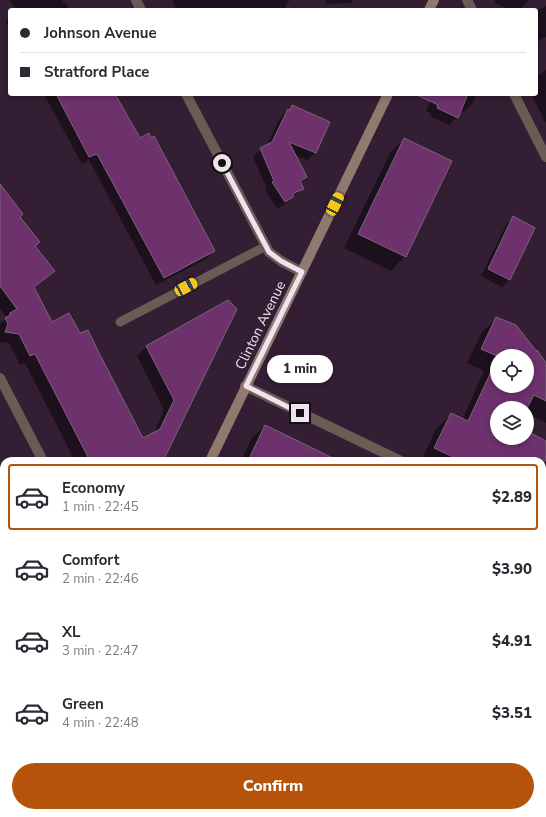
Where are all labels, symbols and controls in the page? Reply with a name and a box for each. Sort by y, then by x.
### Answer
text: Johnson Avenue [44,23,157,43]
text: Stratford Place [44,62,149,82]
route start [213,154,231,172]
car [324,191,346,217]
car [173,276,199,298]
street label: Clinton Avenue [231,278,290,373]
map controls [490,349,534,445]
button: locate [490,349,534,393]
callout: 1 min [267,355,333,383]
text: 1 min [283,360,317,378]
button: layers [490,401,534,445]
route end [291,404,309,422]
text: Economy [62,478,125,498]
icon: car [14,479,50,515]
text: $2.89 [492,487,532,507]
text: 1 min · 22:45 [62,498,138,516]
text: Comfort [62,550,119,570]
icon: car [14,551,50,587]
text: $3.90 [492,559,532,579]
text: 2 min · 22:46 [62,570,138,588]
text: XL [62,622,81,642]
icon: car [14,623,50,659]
text: $4.91 [492,631,532,651]
text: 3 min · 22:47 [62,642,138,660]
text: Green [62,694,104,714]
icon: car [14,695,50,731]
text: $3.51 [492,703,532,723]
text: 4 min · 22:48 [62,714,138,732]
button: Confirm [12,763,534,809]

